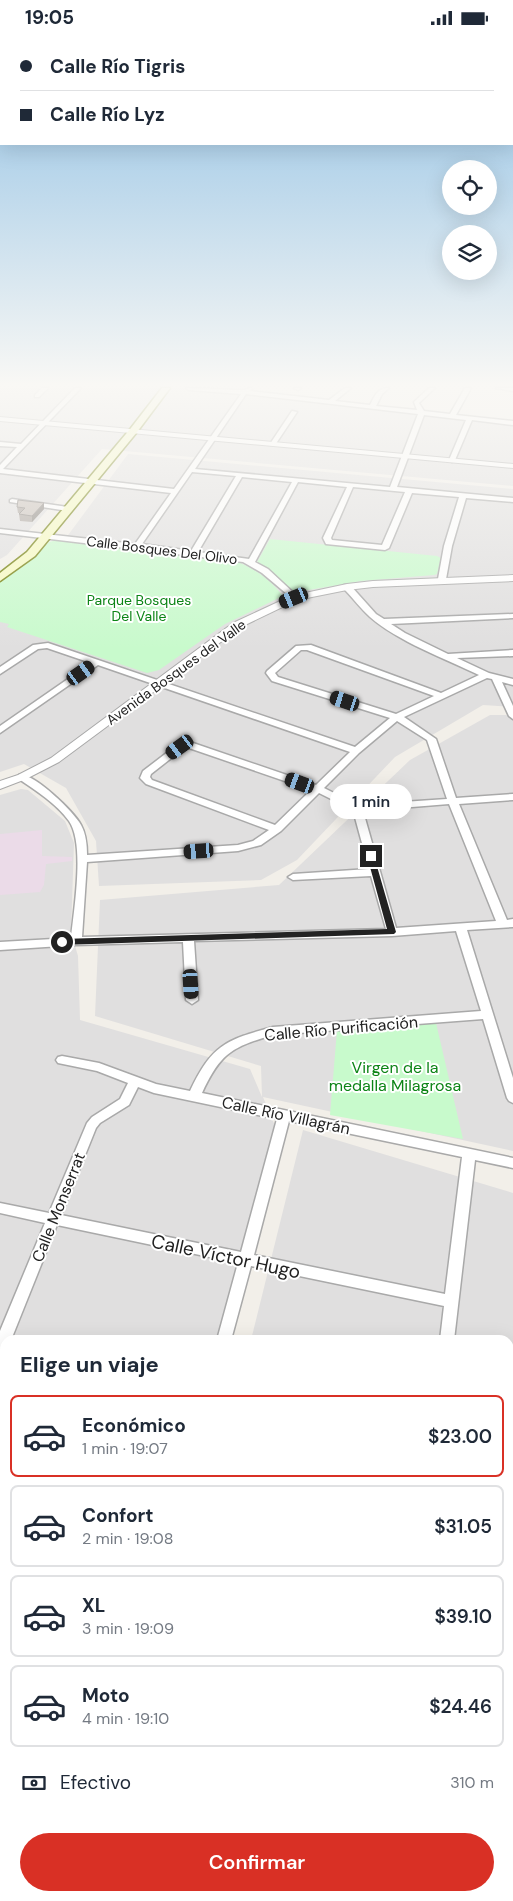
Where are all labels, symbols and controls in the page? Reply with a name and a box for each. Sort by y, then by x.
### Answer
text: 19:05 [25,5,74,30]
text: Calle Río Tigris [50,54,185,79]
text: Calle Río Lyz [50,102,164,127]
map controls [442,160,497,280]
button: locate [442,160,497,215]
button: layers [442,225,497,280]
street label: Calle Bosques Del Olivo [86,532,238,568]
car [277,585,310,611]
park label: Parque Bosques Del Valle [87,591,191,625]
street label: Avenida Bosques del Valle [103,615,249,729]
car [64,658,97,688]
car [328,689,361,713]
car [163,732,196,762]
car [283,771,316,795]
callout: 1 min [330,783,412,819]
text: 1 min [352,791,390,812]
car [183,842,214,860]
route end [360,845,382,867]
route start [51,931,73,953]
car [182,969,199,999]
street label: Calle Río Purificación [263,1011,419,1046]
park label: Virgen de la medalla Milagrosa [329,1057,461,1096]
street label: Calle Río Villagrán [220,1092,352,1139]
street label: Calle Monserrat [27,1149,90,1265]
street label: Calle Víctor Hugo [149,1228,303,1284]
text: Elige un viaje [20,1350,159,1379]
text: Económico [82,1413,186,1438]
icon: car [22,1414,67,1459]
text: $23.00 [428,1424,492,1449]
text: 1 min · 19:07 [82,1438,168,1459]
text: Confort [82,1503,154,1528]
icon: car [22,1504,67,1549]
text: $31.05 [434,1514,492,1539]
text: 2 min · 19:08 [82,1528,173,1549]
text: XL [82,1593,105,1618]
icon: car [22,1594,67,1639]
text: $39.10 [435,1604,492,1629]
text: 3 min · 19:09 [82,1618,174,1639]
text: Moto [82,1683,130,1708]
icon: car [22,1684,67,1729]
text: $24.46 [429,1694,492,1719]
text: 4 min · 19:10 [82,1708,169,1729]
icon: cash [20,1769,48,1797]
text: Efectivo [60,1770,131,1795]
text: 310 m [450,1772,494,1793]
button: Confirmar [20,1833,494,1891]

